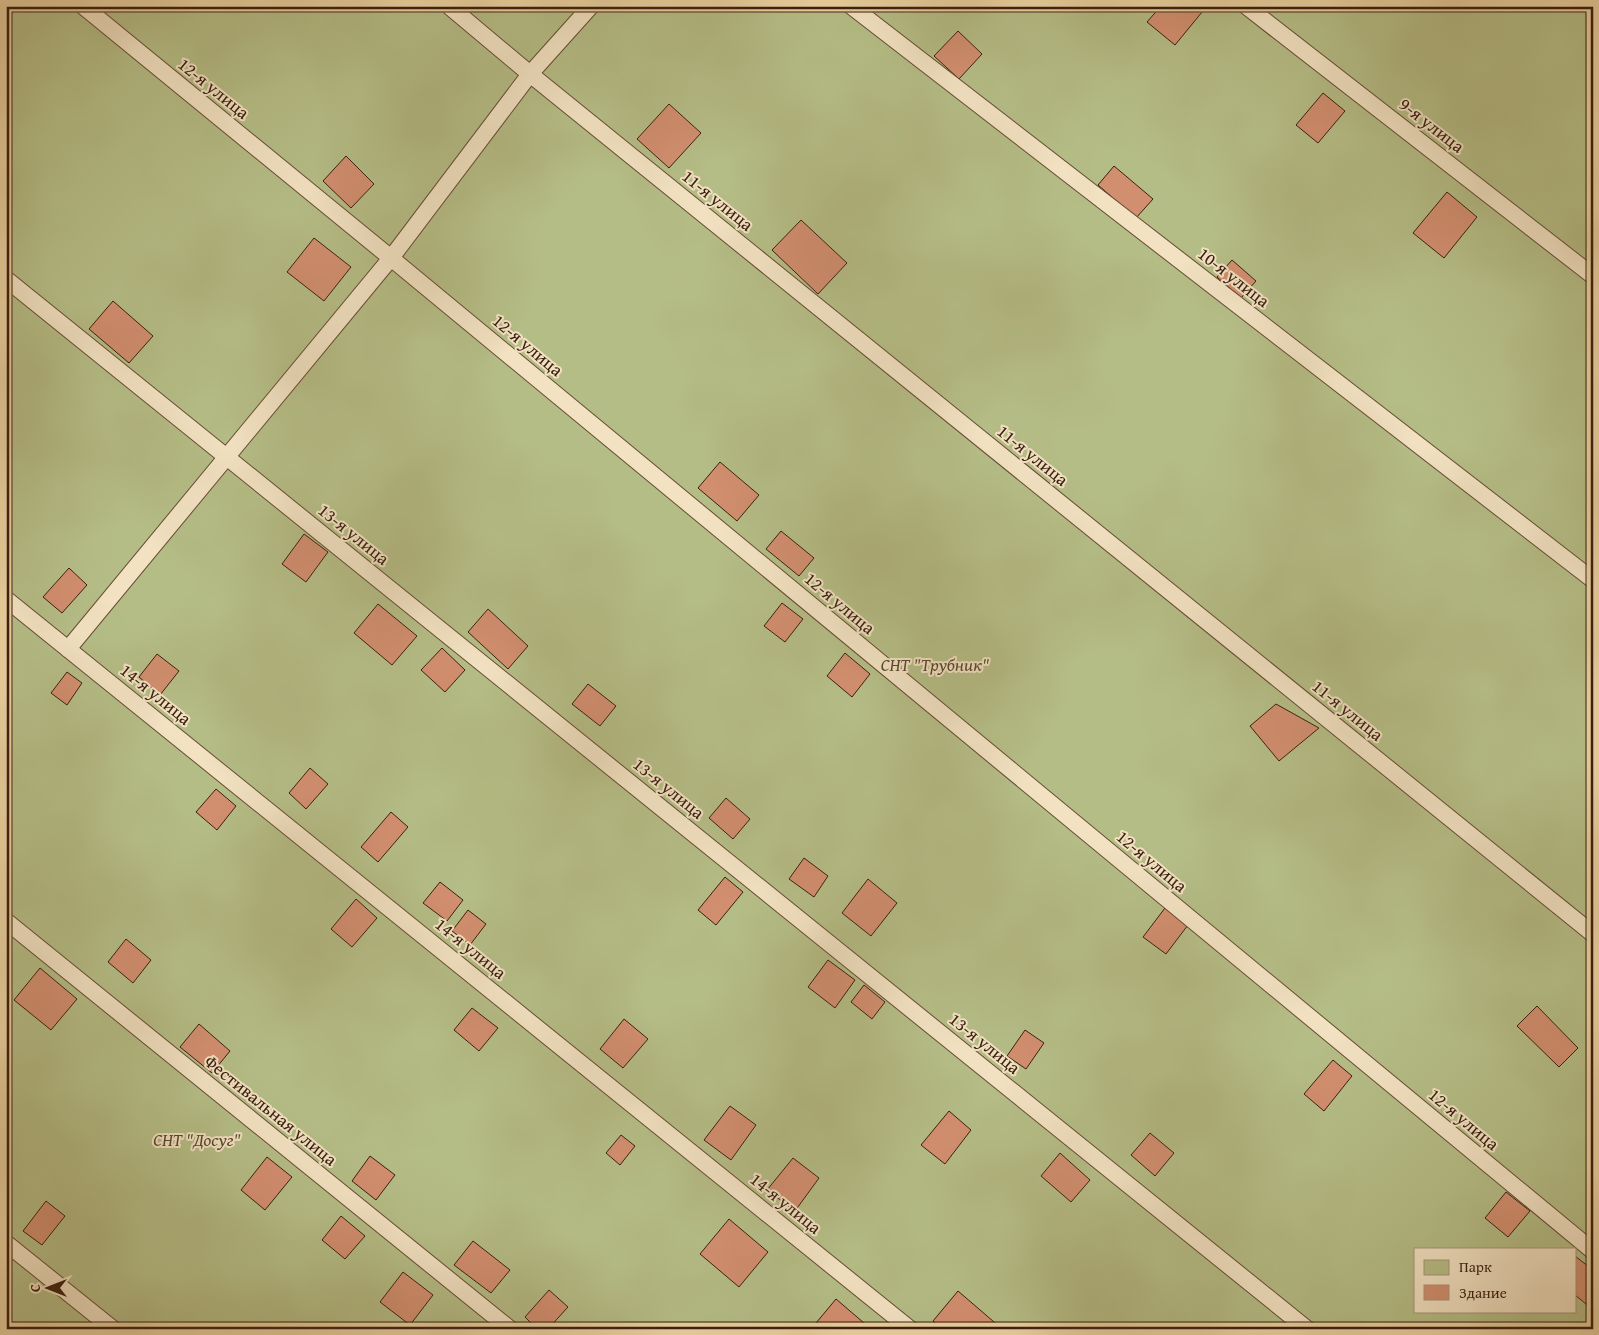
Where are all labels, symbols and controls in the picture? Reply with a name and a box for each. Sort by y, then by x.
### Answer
street label: 12-я улица [172,51,256,126]
street label: 9-я улица [1394,91,1471,159]
street label: 11-я улица [676,163,760,238]
street label: 10-я улица [1192,240,1276,314]
street label: 12-я улица [487,307,570,383]
street label: 11-я улица [991,418,1075,493]
street label: 13-я улица [312,497,396,572]
street label: 12-я улица [799,565,882,641]
park label: СНТ "Трубник" [881,651,989,678]
street label: 14-я улица [114,657,198,732]
street label: 11-я улица [1306,673,1390,748]
street label: 13-я улица [627,751,711,826]
street label: 12-я улица [1111,823,1194,899]
street label: 14-я улица [429,911,513,986]
street label: 13-я улица [943,1006,1027,1081]
street label: Фестивальная улица [199,1048,344,1172]
street label: 12-я улица [1423,1081,1506,1157]
park label: СНТ "Досуг" [153,1126,241,1153]
street label: 14-я улица [744,1166,828,1241]
legend [1414,1248,1576,1312]
text: Парк [1459,1256,1492,1277]
north arrow [22,1262,72,1312]
text: Здание [1459,1282,1507,1303]
text: С [25,1284,45,1292]

